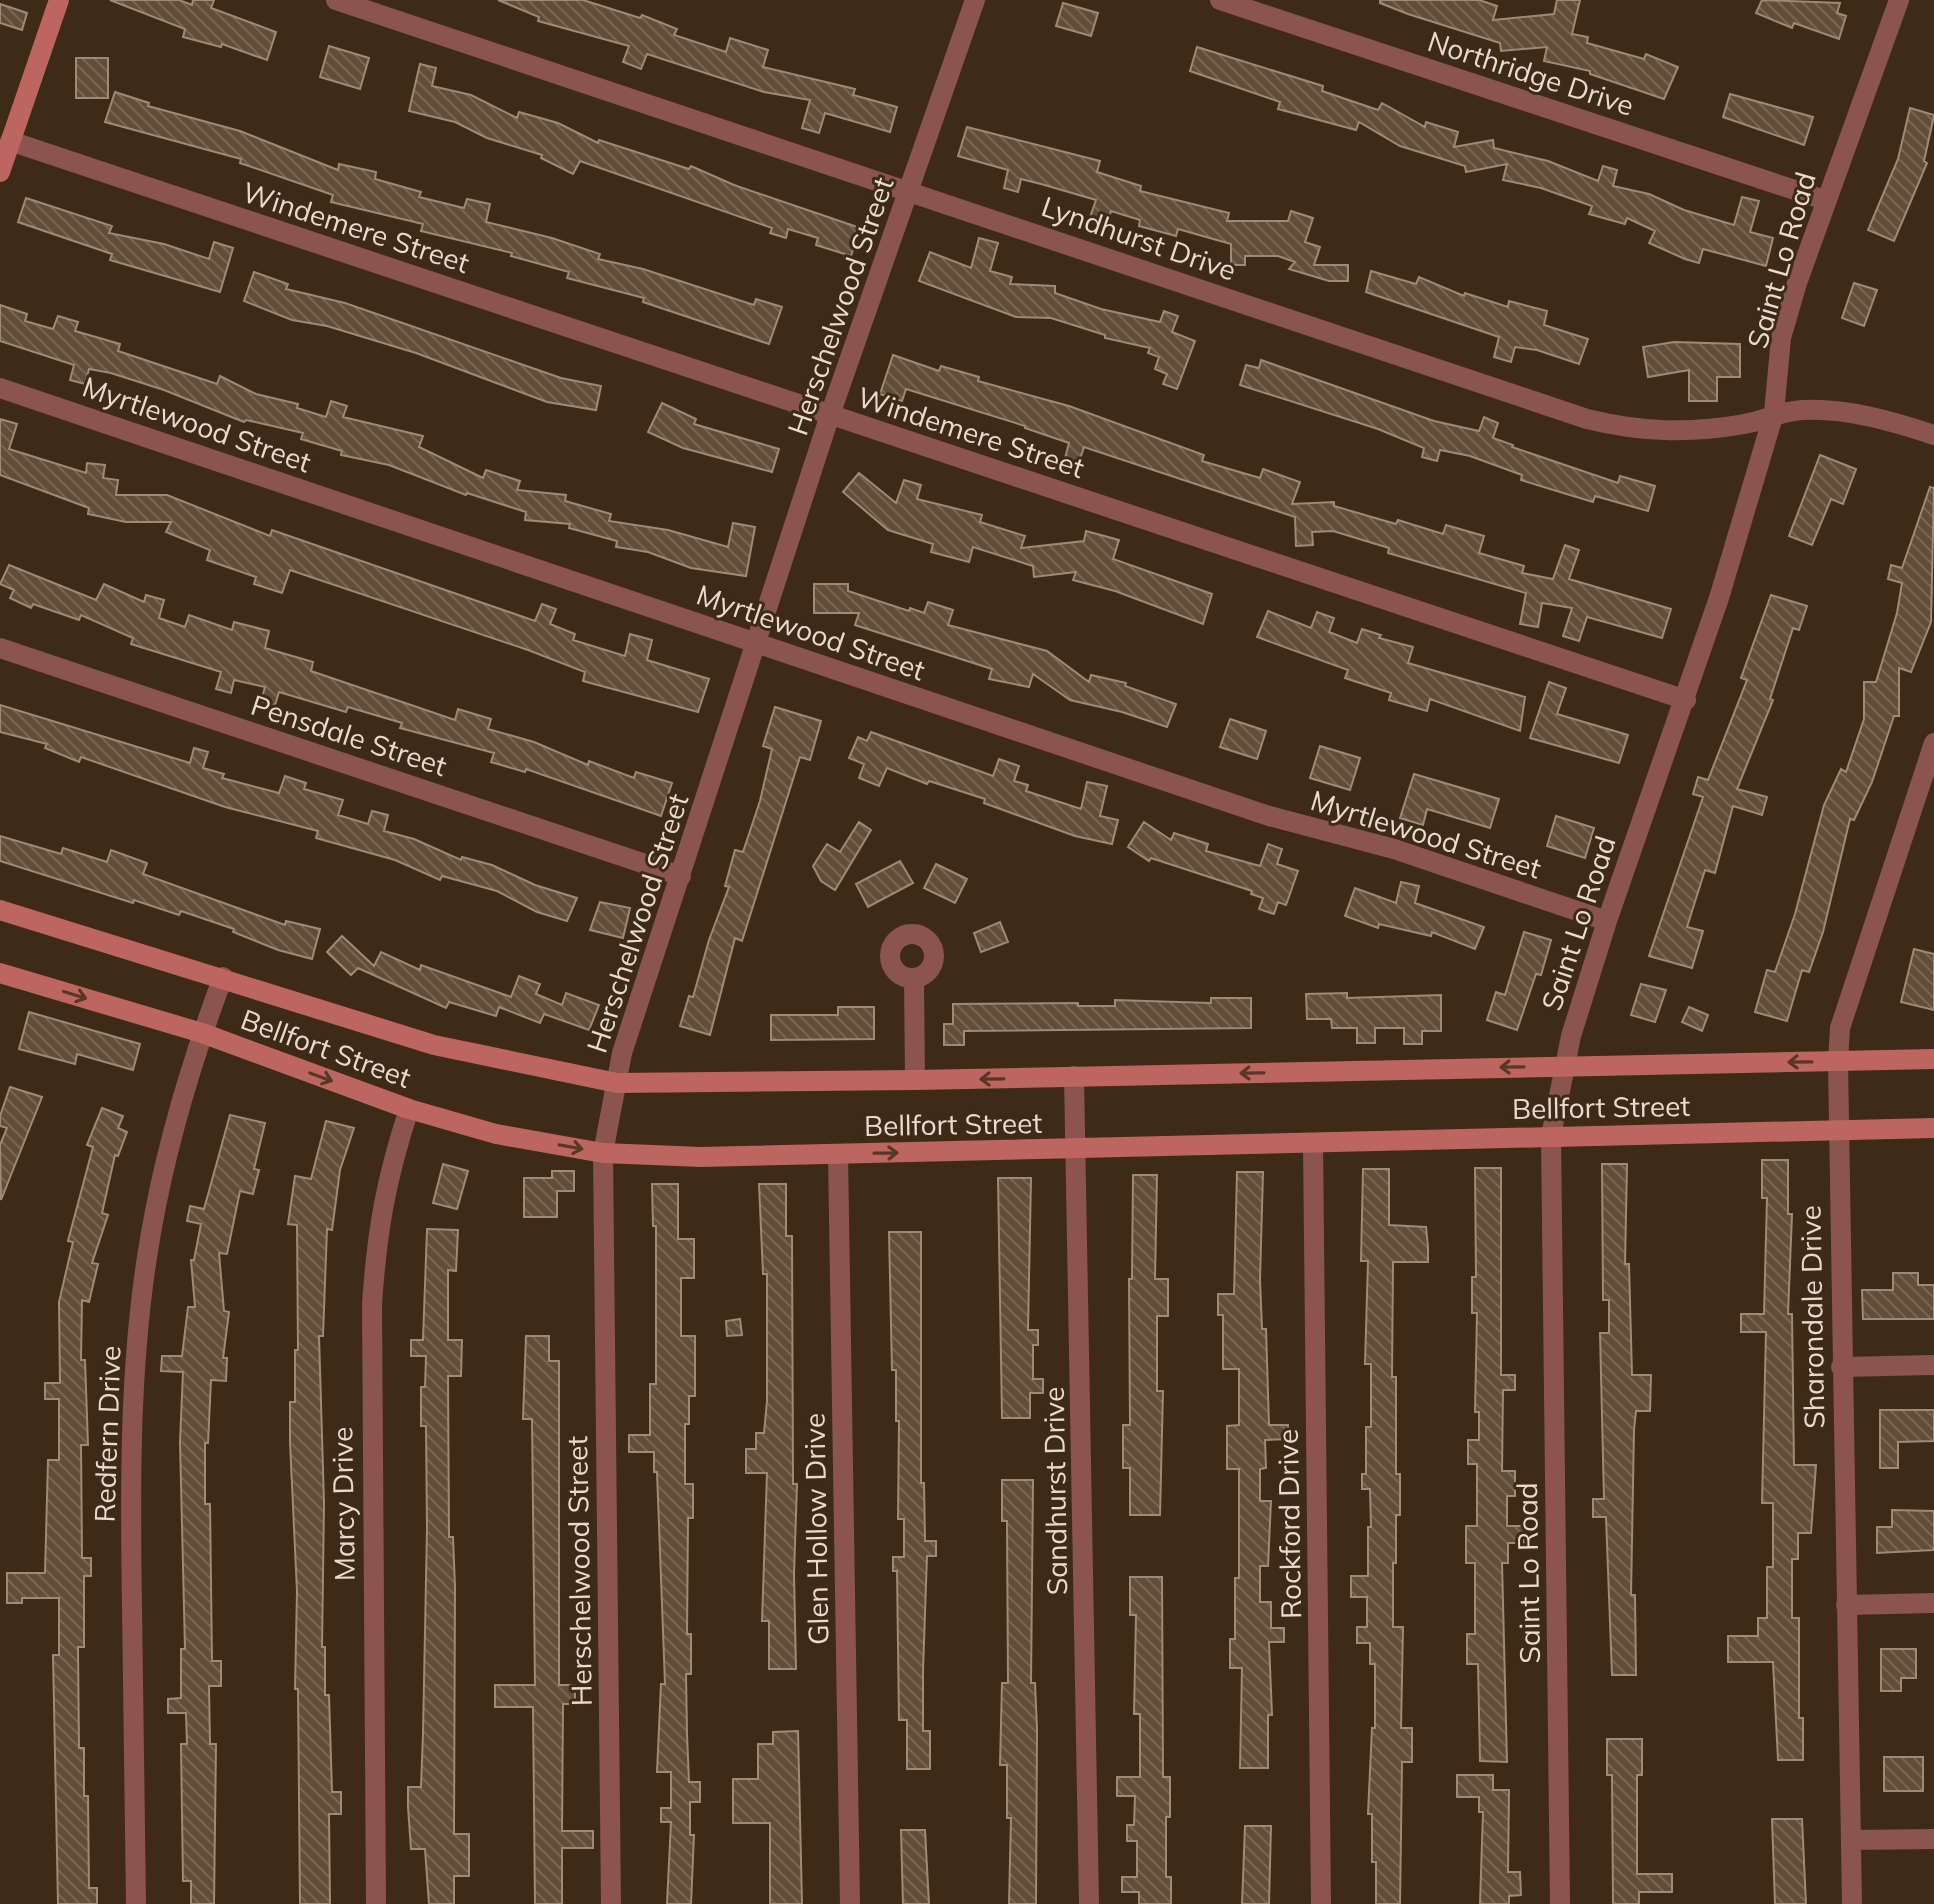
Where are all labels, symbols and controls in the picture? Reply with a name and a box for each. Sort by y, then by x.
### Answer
street label: Northridge Drive [1423,23,1639,123]
street label: Saint Lo Road [1739,168,1823,352]
street label: Herschelwood Street [779,172,901,440]
street label: Windemere Street [238,174,474,280]
street label: Lyndhurst Drive [1037,188,1241,288]
street label: Myrtlewood Street [78,369,316,480]
street label: Windemere Street [853,379,1089,485]
street label: Myrtlewood Street [692,577,930,688]
street label: Pensdale Street [247,687,451,783]
street label: Myrtlewood Street [1307,782,1546,886]
street label: Herschelwood Street [579,789,695,1057]
street label: Saint Lo Road [1533,831,1623,1015]
one-way arrow [61,988,87,1003]
street label: Bellfort Street [236,1001,416,1095]
one-way arrow [1787,1054,1814,1070]
one-way arrow [1499,1060,1526,1075]
one-way arrow [1239,1065,1266,1081]
one-way arrow [309,1070,334,1085]
one-way arrow [979,1071,1006,1086]
street label: Bellfort Street [1512,1088,1691,1126]
street label: Bellfort Street [864,1105,1043,1143]
one-way arrow [558,1141,583,1156]
one-way arrow [872,1145,899,1161]
street label: Sharondale Drive [1793,1205,1831,1429]
street label: Redfern Drive [86,1345,128,1523]
street label: Sandhurst Drive [1036,1386,1074,1596]
street label: Glen Hollow Drive [796,1413,836,1645]
street label: Marcy Drive [324,1426,362,1582]
street label: Rockford Drive [1270,1429,1308,1619]
street label: Herschelwood Street [559,1435,599,1706]
street label: Saint Lo Road [1509,1482,1547,1664]

